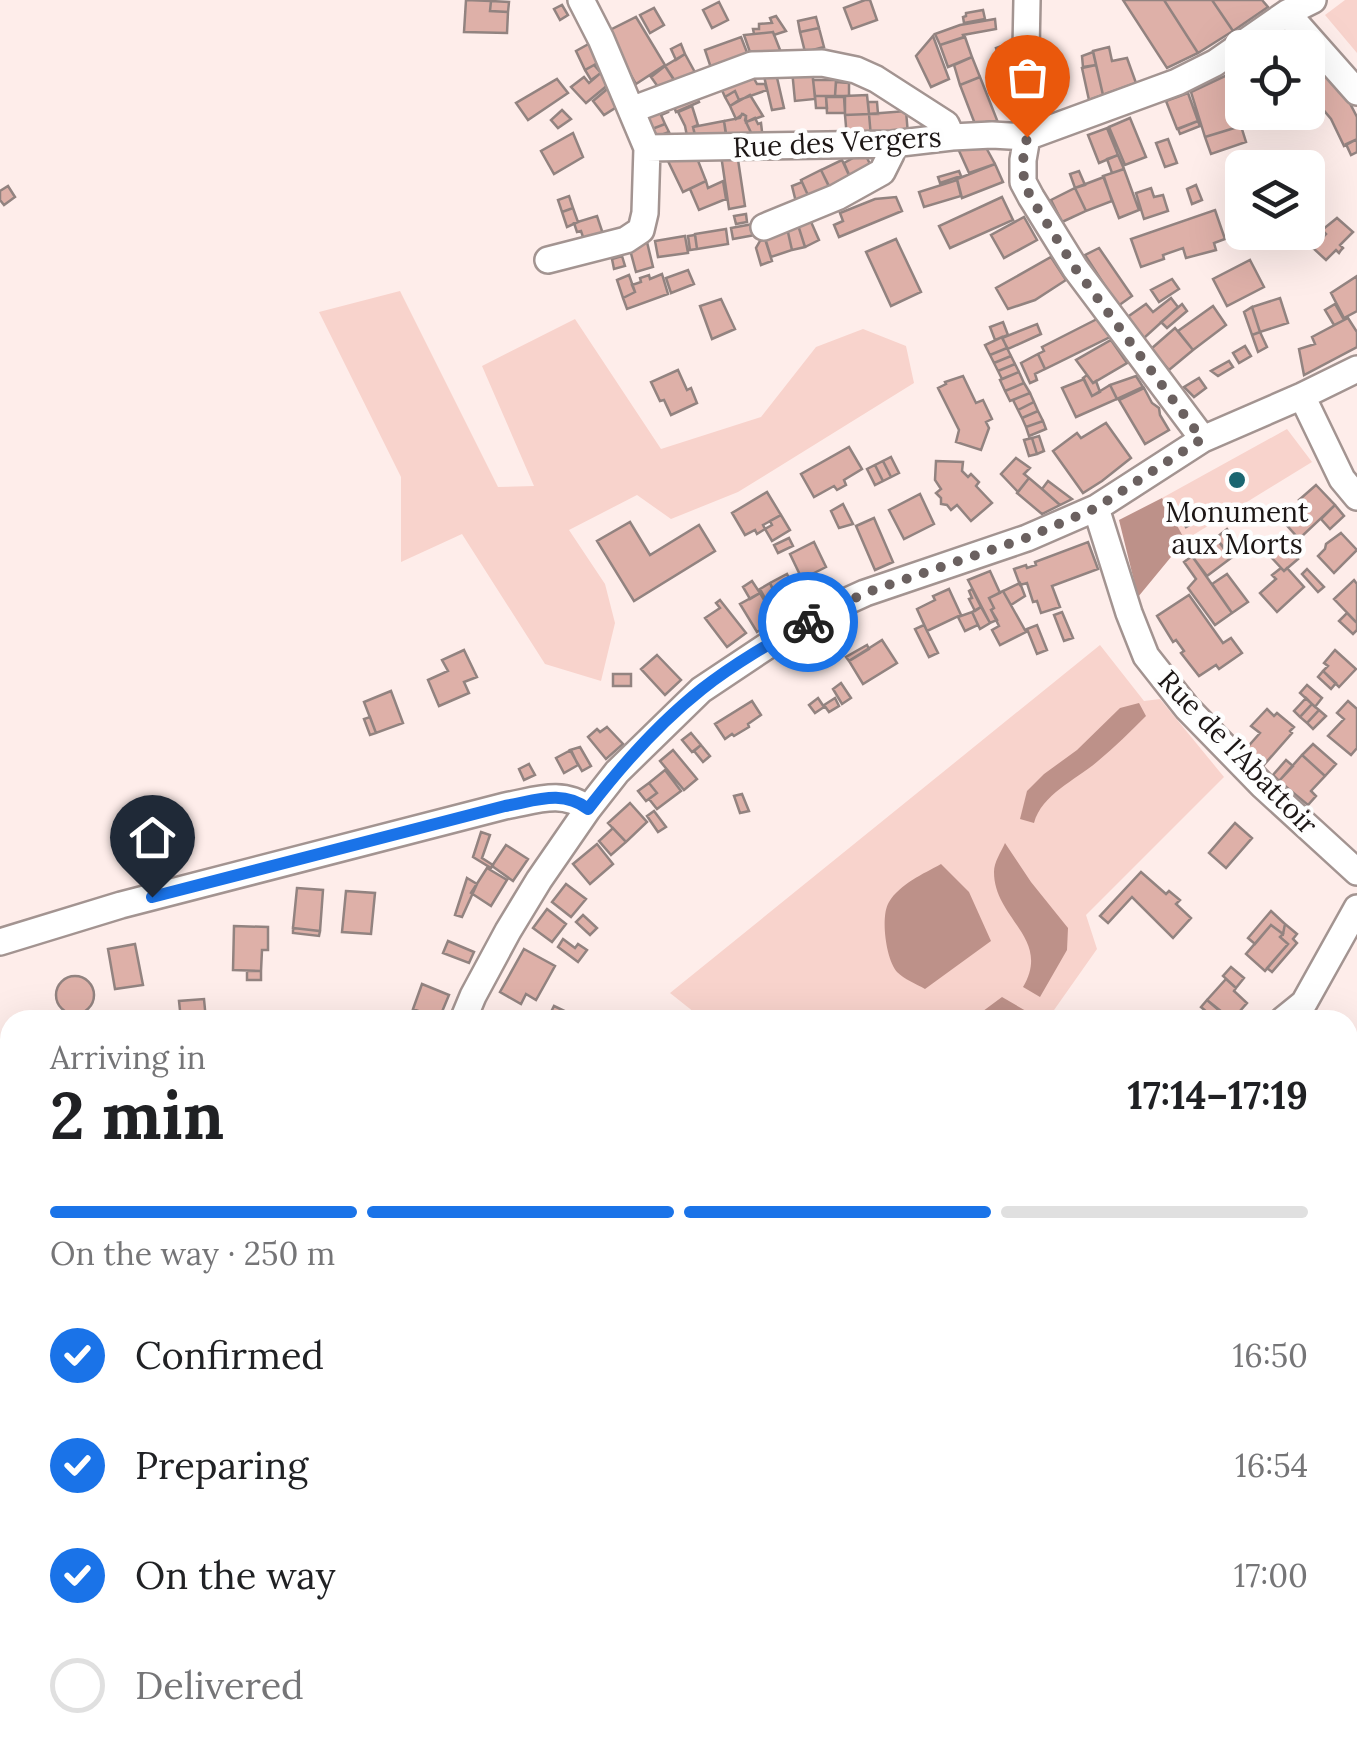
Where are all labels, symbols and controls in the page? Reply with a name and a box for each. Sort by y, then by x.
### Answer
map controls [1225,30,1325,250]
button: locate [1225,30,1325,130]
pin [985,35,1070,138]
icon: bag [1000,50,1055,105]
street label: Rue des Vergers [732,119,942,165]
button: layers [1225,150,1325,250]
marker: Monument aux Morts [1226,469,1248,491]
place label: Monument aux Morts [1165,494,1309,562]
courier [758,572,858,672]
icon: bike [781,595,836,650]
street label: Rue de l'Abattoir [1151,662,1325,842]
pin [110,795,195,898]
icon: home [125,810,180,865]
text: Arriving in [50,1037,206,1078]
text: 17:14–17:19 [1128,1071,1308,1119]
text: 2 min [50,1074,224,1157]
text: On the way · 250 m [50,1233,335,1274]
icon: check [50,1328,105,1383]
text: Confirmed [135,1331,324,1379]
text: 16:50 [1233,1335,1308,1376]
icon: check [50,1438,105,1493]
text: Preparing [135,1441,308,1489]
text: 16:54 [1235,1445,1308,1486]
icon: check [50,1548,105,1603]
text: On the way [135,1551,336,1599]
text: 17:00 [1234,1555,1308,1596]
text: Delivered [135,1661,304,1709]

